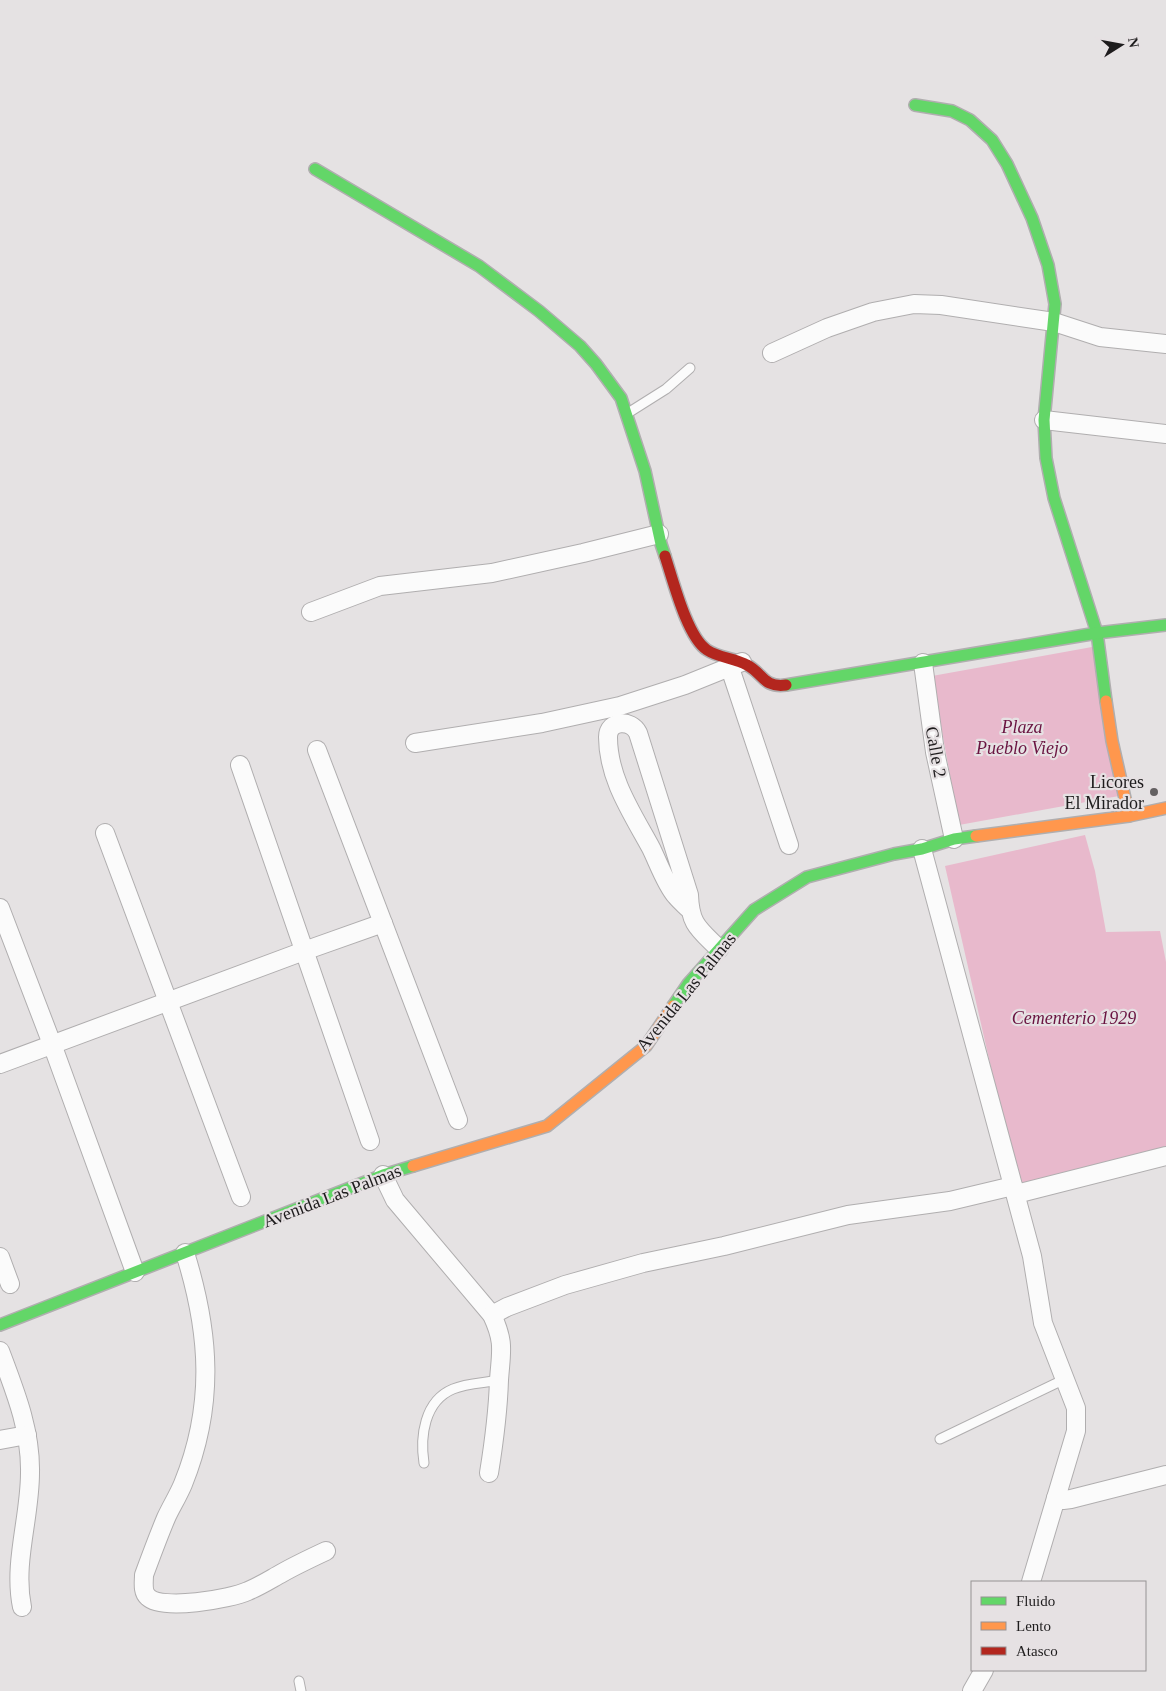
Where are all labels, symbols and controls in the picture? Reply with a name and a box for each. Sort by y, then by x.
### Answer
north arrow [1096,20,1146,70]
text: N [1125,36,1142,49]
park label: Plaza Pueblo Viejo [975,717,1068,758]
street label: Calle 2 [922,725,950,779]
place label: Licores El Mirador [1065,772,1144,813]
marker: Licores El Mirador [1148,786,1160,798]
street label: Avenida Las Palmas [632,929,740,1055]
park label: Cementerio 1929 [1012,1008,1136,1028]
street label: Avenida Las Palmas [260,1160,404,1232]
legend [971,1581,1146,1671]
text: Fluido [1016,1593,1055,1609]
text: Lento [1016,1618,1051,1634]
text: Atasco [1016,1643,1058,1659]

